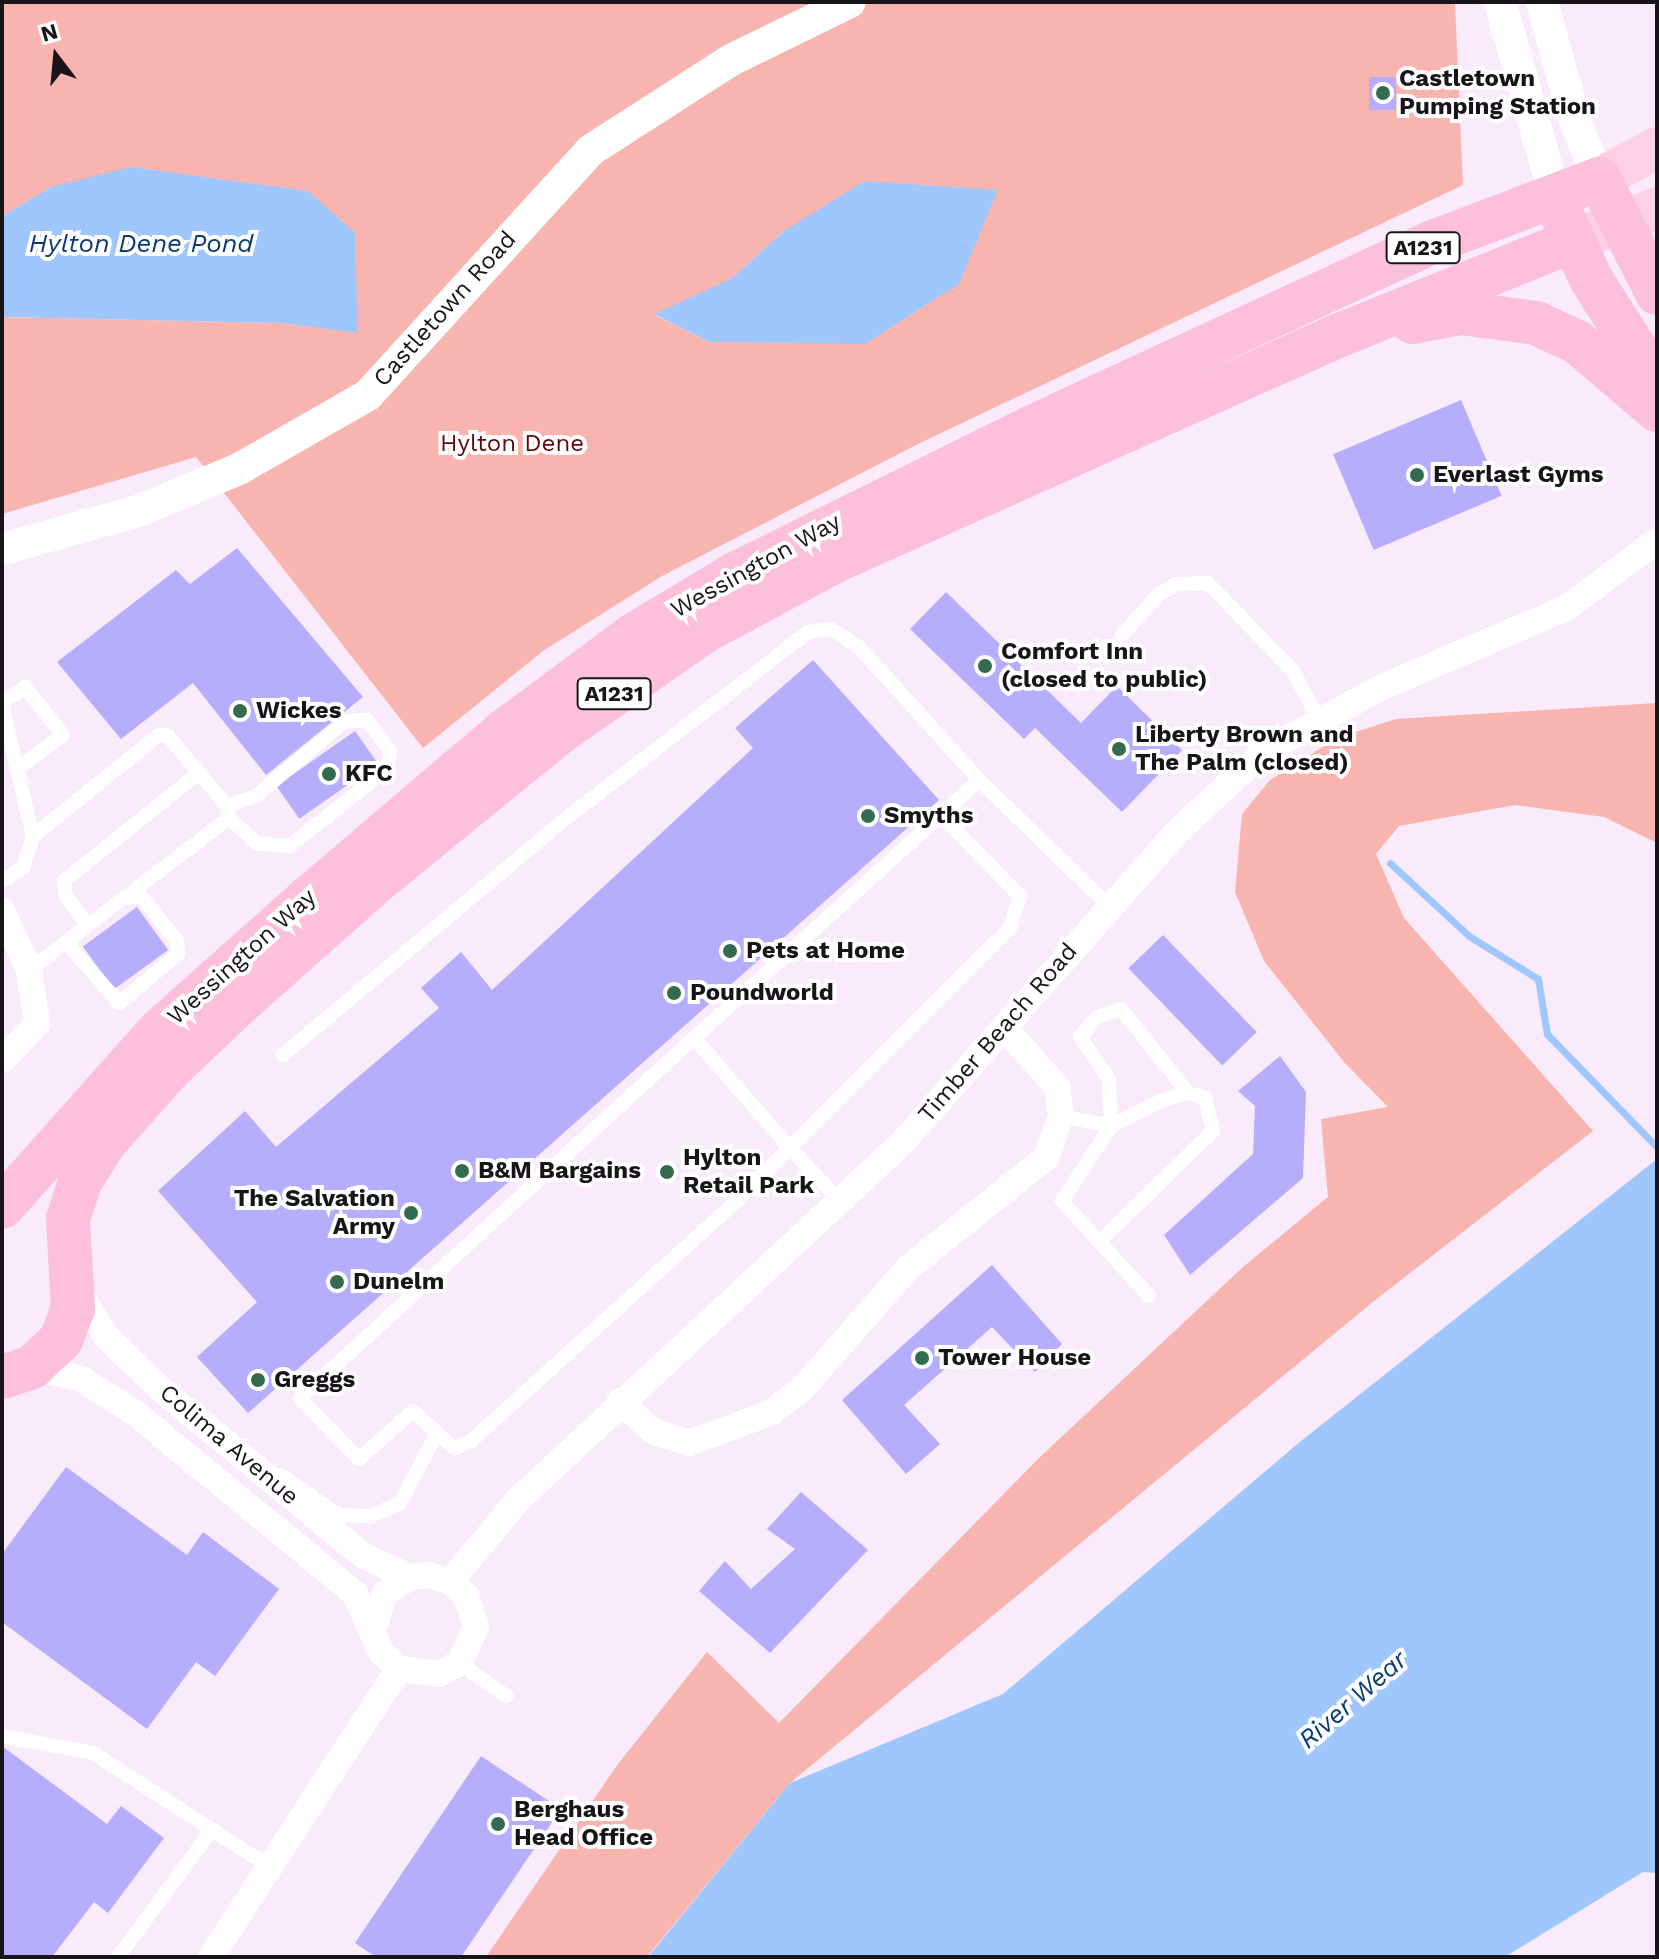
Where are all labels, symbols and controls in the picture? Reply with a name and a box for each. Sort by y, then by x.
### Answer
north arrow [16,16,96,96]
text: N [38,18,61,47]
place label: Castletown Pumping Station [1399,65,1596,121]
marker: Castletown Pumping Station [1374,84,1392,102]
street label: Castletown Road [368,225,522,393]
water label: Hylton Dene Pond [29,228,253,260]
road number: A1231 [1385,230,1461,266]
park label: Hylton Dene [440,430,584,458]
place label: Everlast Gyms [1433,461,1604,489]
marker: Everlast Gyms [1408,466,1426,484]
street label: Wessington Way [666,507,846,625]
place label: Comfort Inn (closed to public) [1001,638,1208,694]
marker: Comfort Inn (closed to public) [976,657,994,675]
road number: A1231 [576,676,652,712]
place label: Wickes [256,697,341,725]
marker: Wickes [231,702,249,720]
place label: Liberty Brown and The Palm (closed) [1135,721,1354,777]
marker: Liberty Brown and The Palm (closed) [1110,740,1128,758]
place label: KFC [345,760,393,788]
marker: KFC [320,765,338,783]
place label: Smyths [884,802,973,830]
marker: Smyths [859,807,877,825]
street label: Wessington Way [162,883,322,1031]
place label: Pets at Home [746,937,905,965]
street label: Timber Beach Road [912,937,1084,1129]
marker: Pets at Home [721,942,739,960]
place label: Poundworld [690,979,834,1007]
marker: Poundworld [665,984,683,1002]
place label: Hylton Retail Park [683,1144,815,1200]
place label: B&M Bargains [478,1157,641,1185]
marker: B&M Bargains [453,1162,471,1180]
marker: Hylton Retail Park [658,1163,676,1181]
place label: The Salvation Army [234,1185,395,1241]
marker: The Salvation Army [402,1204,420,1222]
place label: Dunelm [353,1268,444,1296]
marker: Dunelm [328,1273,346,1291]
place label: Tower House [938,1344,1091,1372]
marker: Tower House [913,1349,931,1367]
place label: Greggs [274,1366,355,1394]
marker: Greggs [249,1371,267,1389]
street label: Colima Avenue [153,1378,305,1512]
water label: River Wear [1292,1644,1414,1756]
place label: Berghaus Head Office [514,1796,653,1852]
marker: Berghaus Head Office [489,1815,507,1833]

